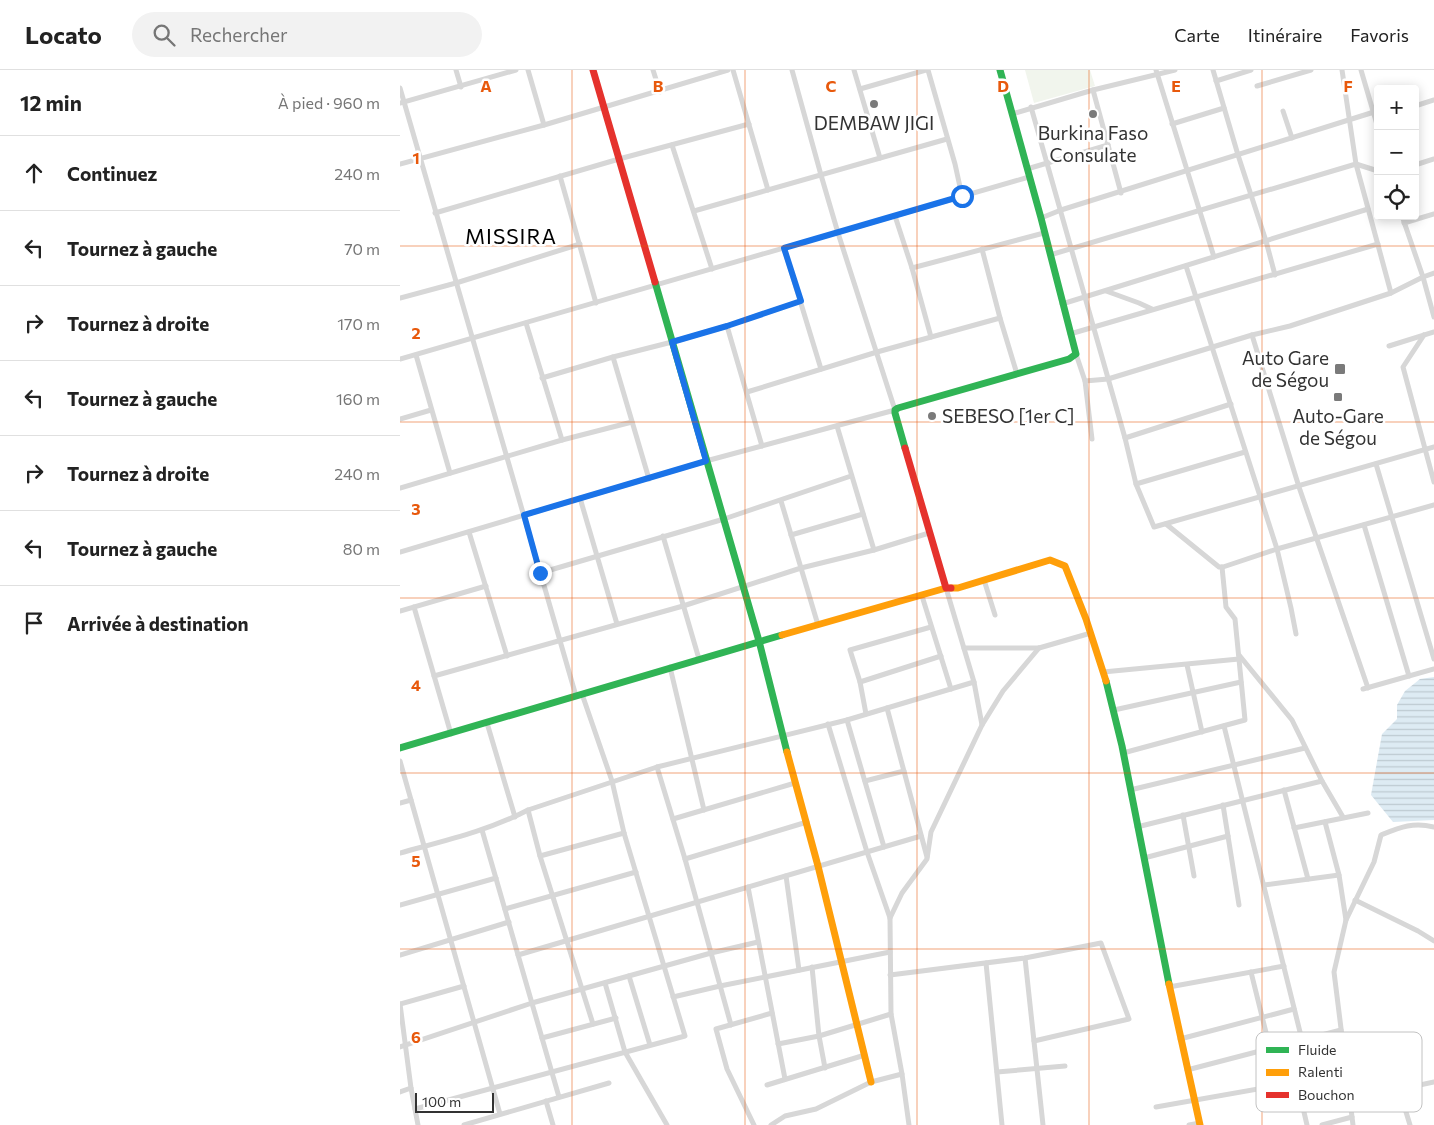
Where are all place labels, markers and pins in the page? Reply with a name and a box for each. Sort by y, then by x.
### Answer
marker: DEMBAW JIGI [868,98,880,110]
marker: Burkina Faso Consulate [1087,108,1099,120]
place label: DEMBAW JIGI [814,111,934,134]
place label: Burkina Faso Consulate [1038,121,1148,166]
place label: Auto Gare de Ségou [1242,346,1329,391]
marker: Auto Gare de Ségou [1333,362,1347,376]
marker: Auto-Gare de Ségou [1332,391,1344,403]
place label: SEBESO [1er C] [942,404,1075,427]
place label: Auto-Gare de Ségou [1292,404,1384,449]
marker: SEBESO [1er C] [926,410,938,422]

